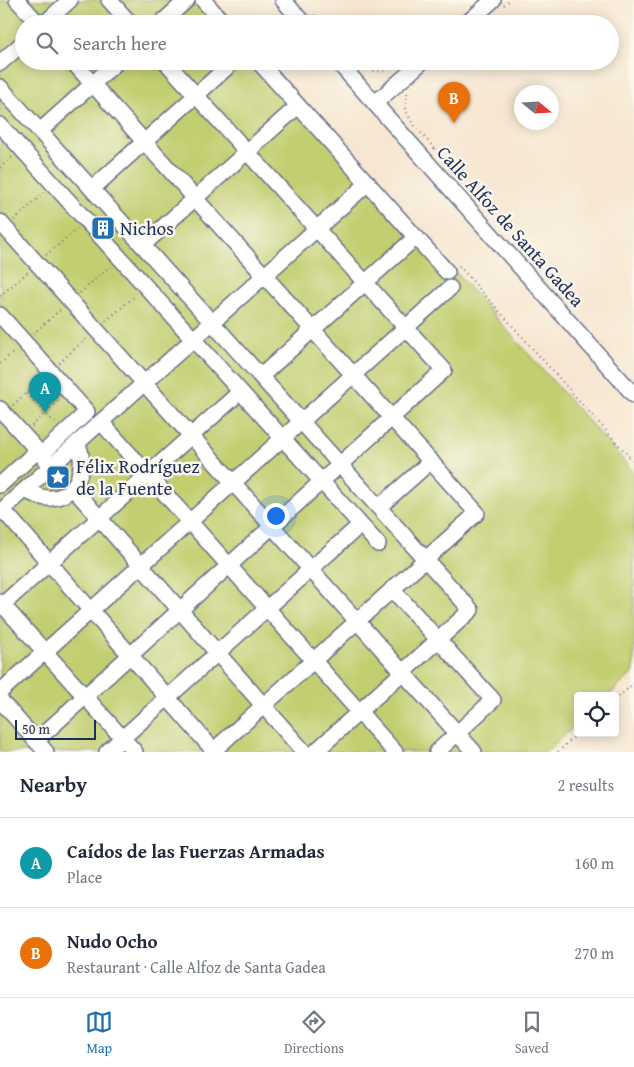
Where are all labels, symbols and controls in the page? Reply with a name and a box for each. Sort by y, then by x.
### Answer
search box [15,15,619,70]
icon: search [33,29,61,57]
text: Search here [73,29,167,57]
pin: B [438,82,470,123]
north arrow [514,85,559,130]
street label: Calle Alfoz de Santa Gadea [431,139,591,313]
place label: Nichos [120,214,174,242]
building icon: Nichos [90,215,116,241]
pin: A [29,372,61,413]
place label: Félix Rodríguez de la Fuente [76,452,200,502]
place icon: Félix Rodríguez de la Fuente [45,464,71,490]
your location [263,503,289,529]
map controls [574,692,619,737]
button: locate [574,692,619,737]
scale bar [15,717,96,740]
text: 50 m [22,719,50,739]
text: Nearby [20,769,87,800]
text: 2 results [557,773,614,797]
text: Caídos de las Fuerzas Armadas [67,837,325,865]
text: A [31,851,41,875]
text: 160 m [574,851,614,875]
text: Place [67,865,102,889]
text: Nudo Ocho [67,927,158,955]
text: B [31,941,41,965]
text: 270 m [574,941,614,965]
text: Restaurant · Calle Alfoz de Santa Gadea [67,955,326,979]
tab: Map [85,1008,113,1058]
tab: Directions [284,1008,344,1058]
tab: Saved [515,1008,549,1058]

